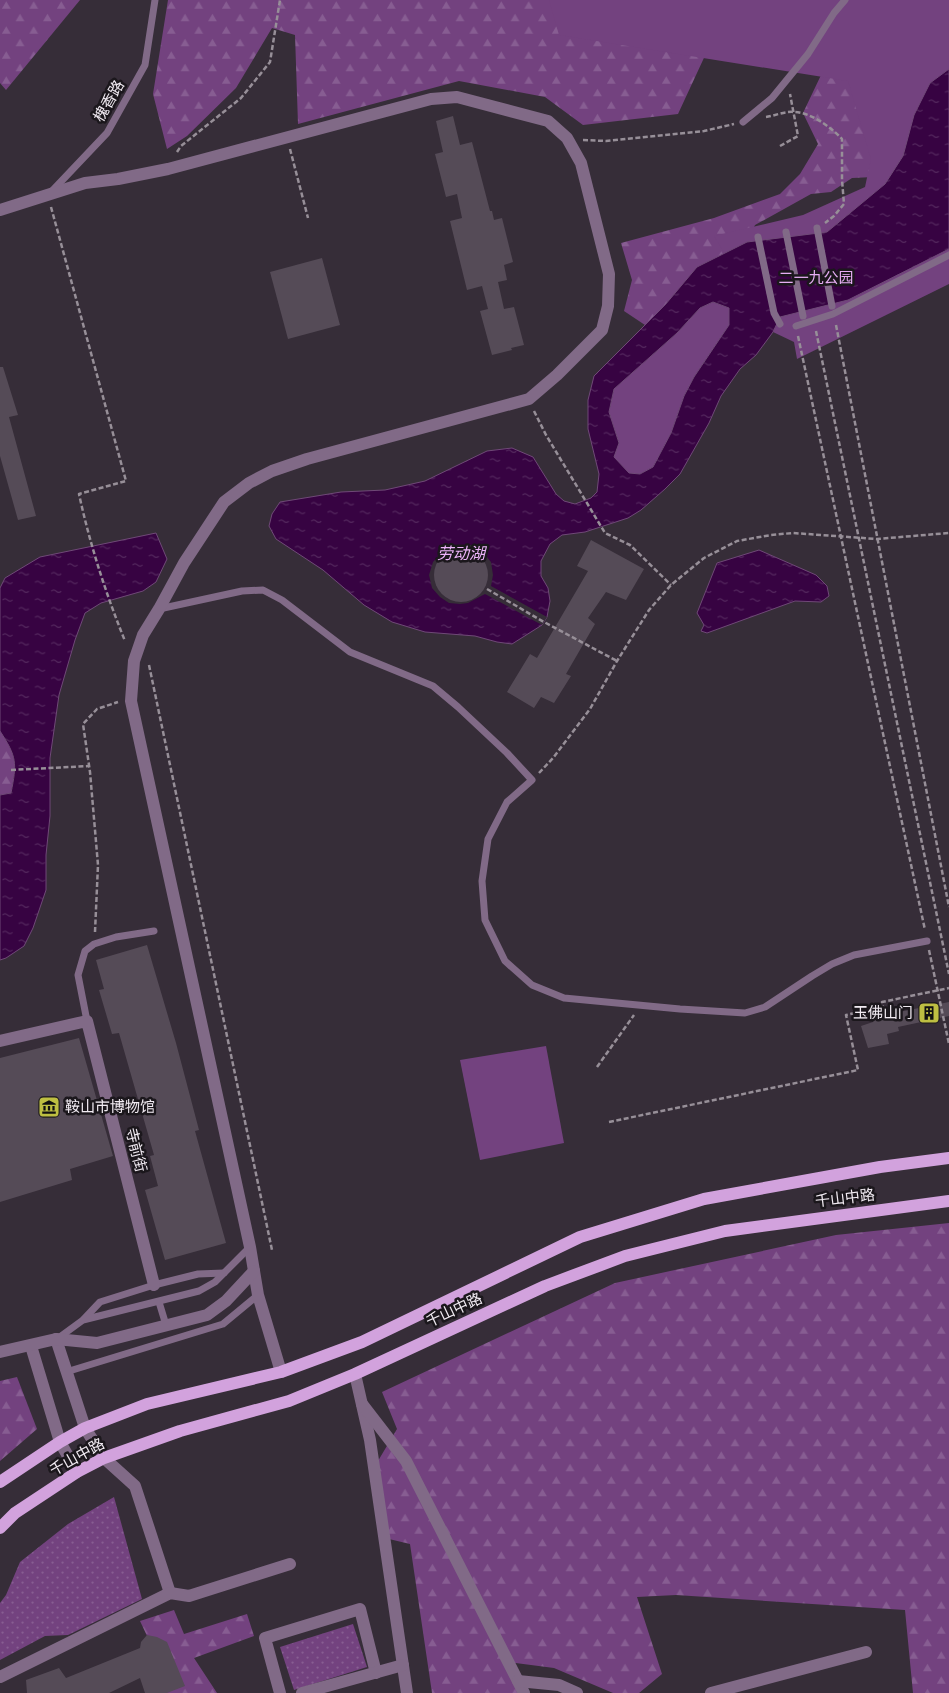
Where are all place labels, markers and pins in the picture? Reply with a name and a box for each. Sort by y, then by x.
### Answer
building icon: 玉佛山门 [917,1001,941,1025]
place label: 玉佛山门 [853,1004,913,1022]
museum icon: 鞍山市博物馆 [37,1095,61,1119]
place label: 鞍山市博物馆 [65,1098,155,1116]

